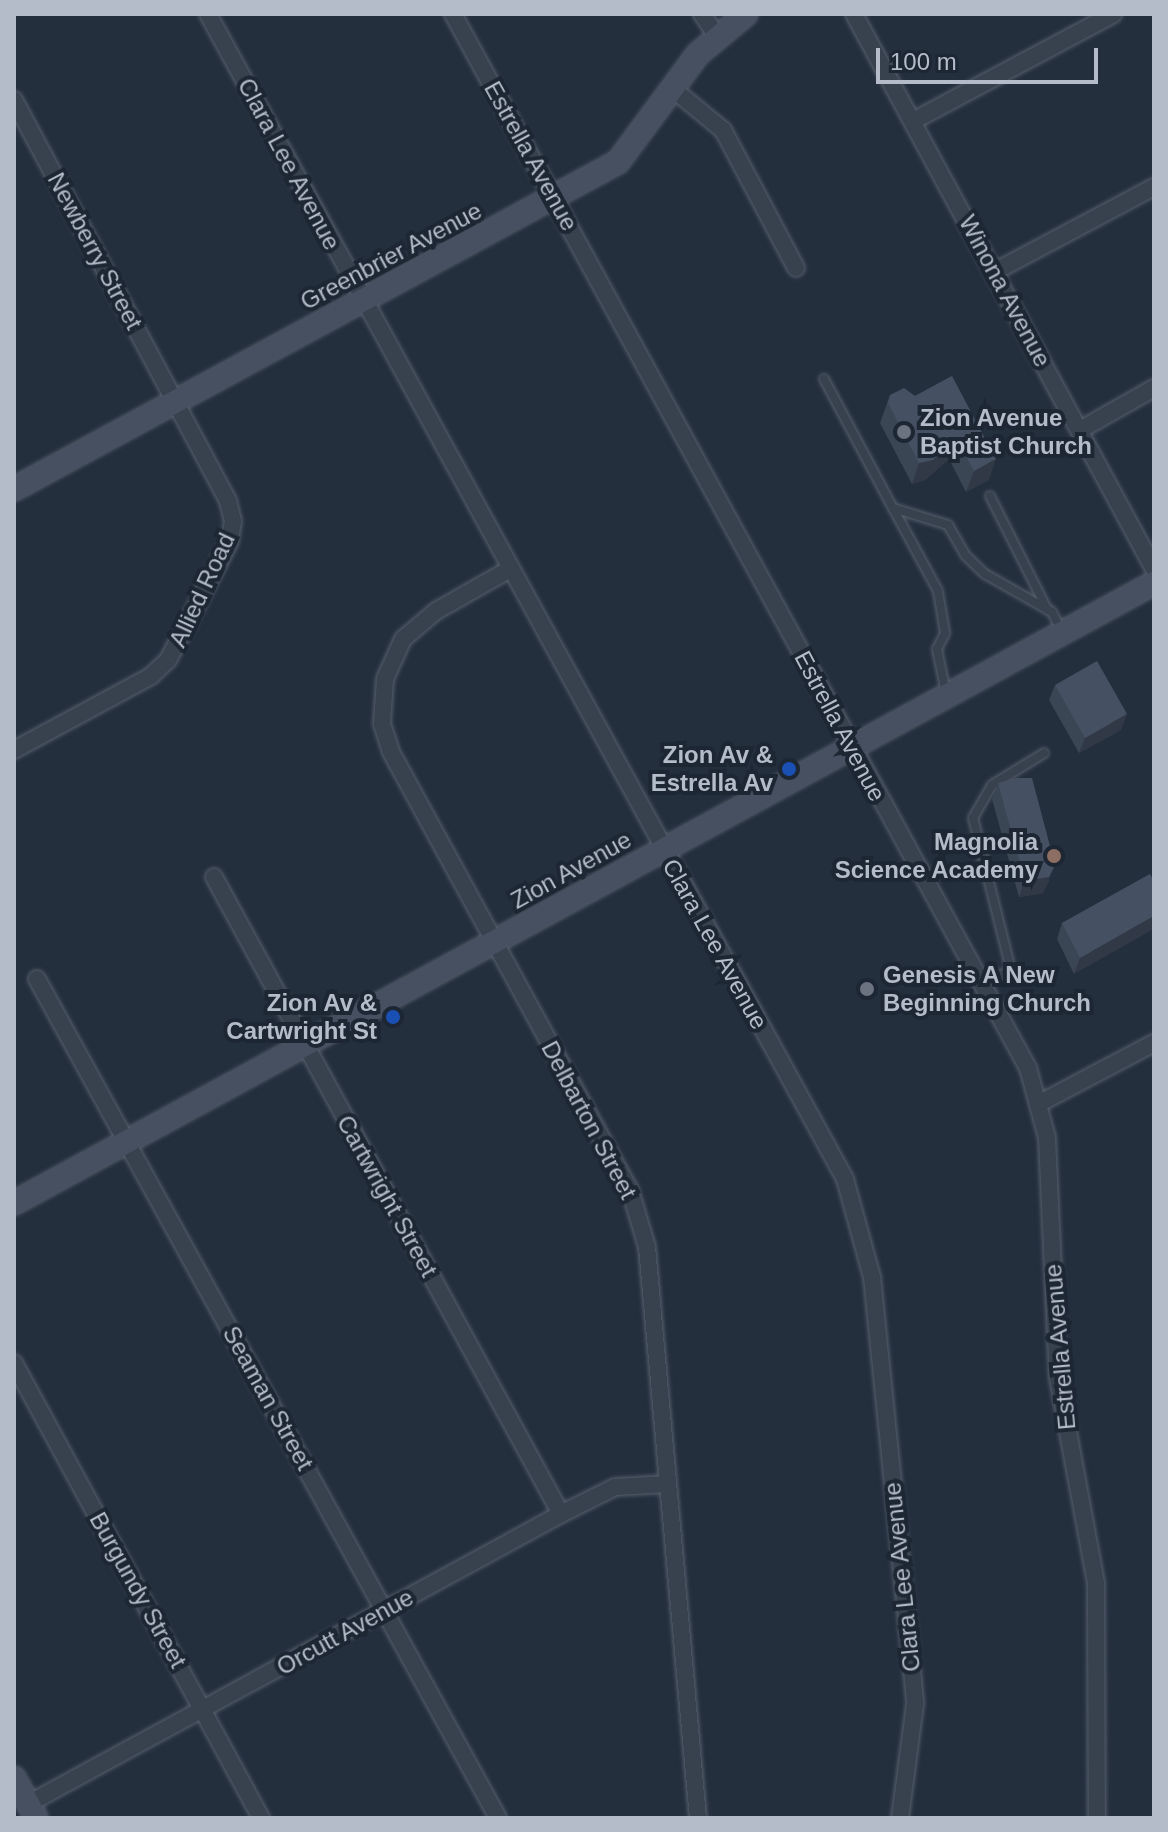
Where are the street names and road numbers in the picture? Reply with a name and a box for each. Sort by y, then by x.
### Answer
street label: Clara Lee Avenue [231,73,347,255]
street label: Estrella Avenue [478,76,584,236]
street label: Newberry Street [42,168,148,334]
street label: Greenbrier Avenue [295,196,487,316]
street label: Winona Avenue [953,210,1057,372]
street label: Allied Road [163,528,241,652]
street label: Estrella Avenue [788,645,892,807]
street label: Zion Avenue [505,825,637,915]
street label: Clara Lee Avenue [656,853,774,1035]
street label: Delbarton Street [535,1036,643,1204]
street label: Cartwright Street [331,1110,443,1282]
street label: Estrella Avenue [1038,1262,1082,1432]
street label: Seaman Street [217,1321,319,1475]
street label: Clara Lee Avenue [878,1480,926,1674]
street label: Burgundy Street [83,1507,193,1673]
street label: Orcutt Avenue [271,1582,419,1682]

